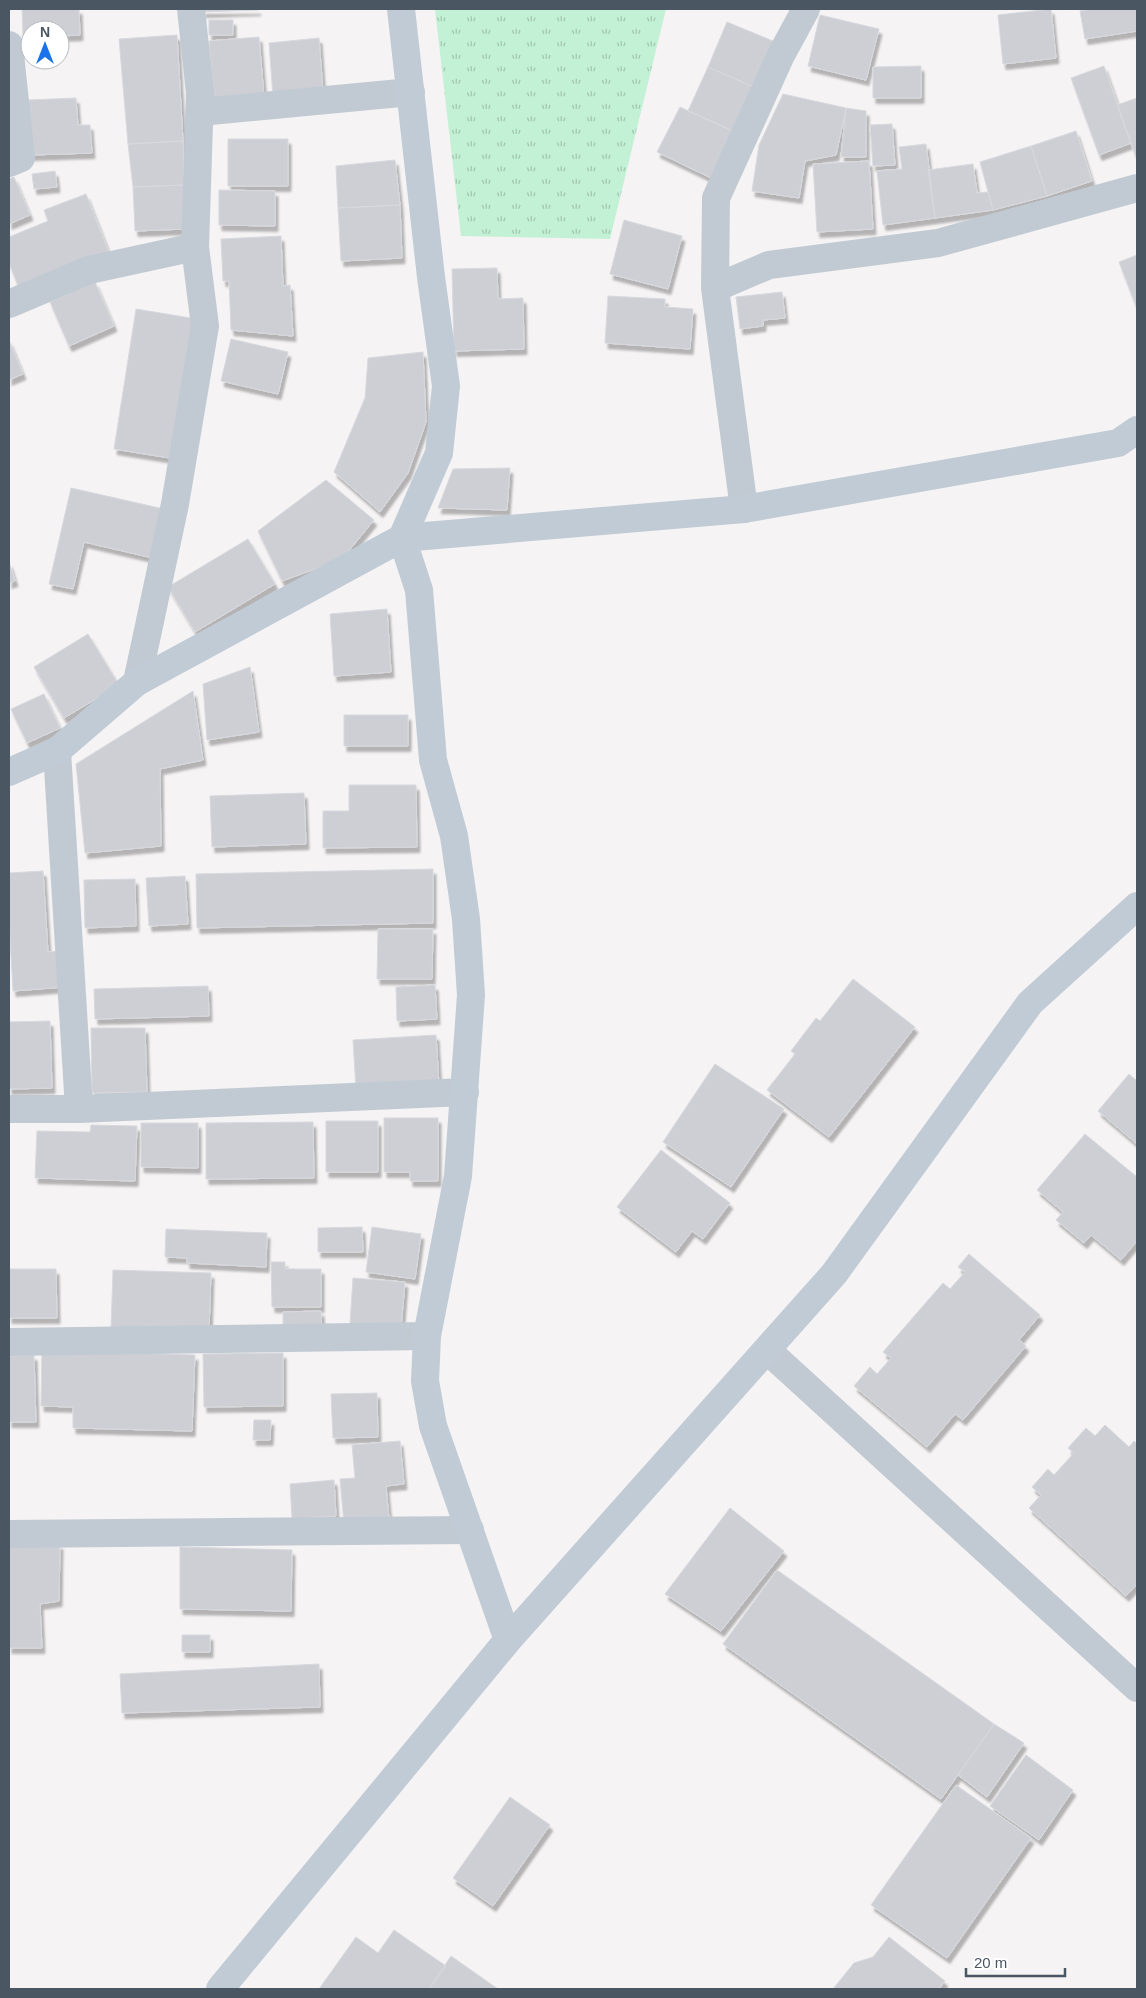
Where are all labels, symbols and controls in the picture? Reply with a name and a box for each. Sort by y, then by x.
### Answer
north arrow [20,20,70,70]
text: N [40,24,50,40]
scale bar [966,1946,1065,1978]
text: 20 m [974,1954,1007,1971]

